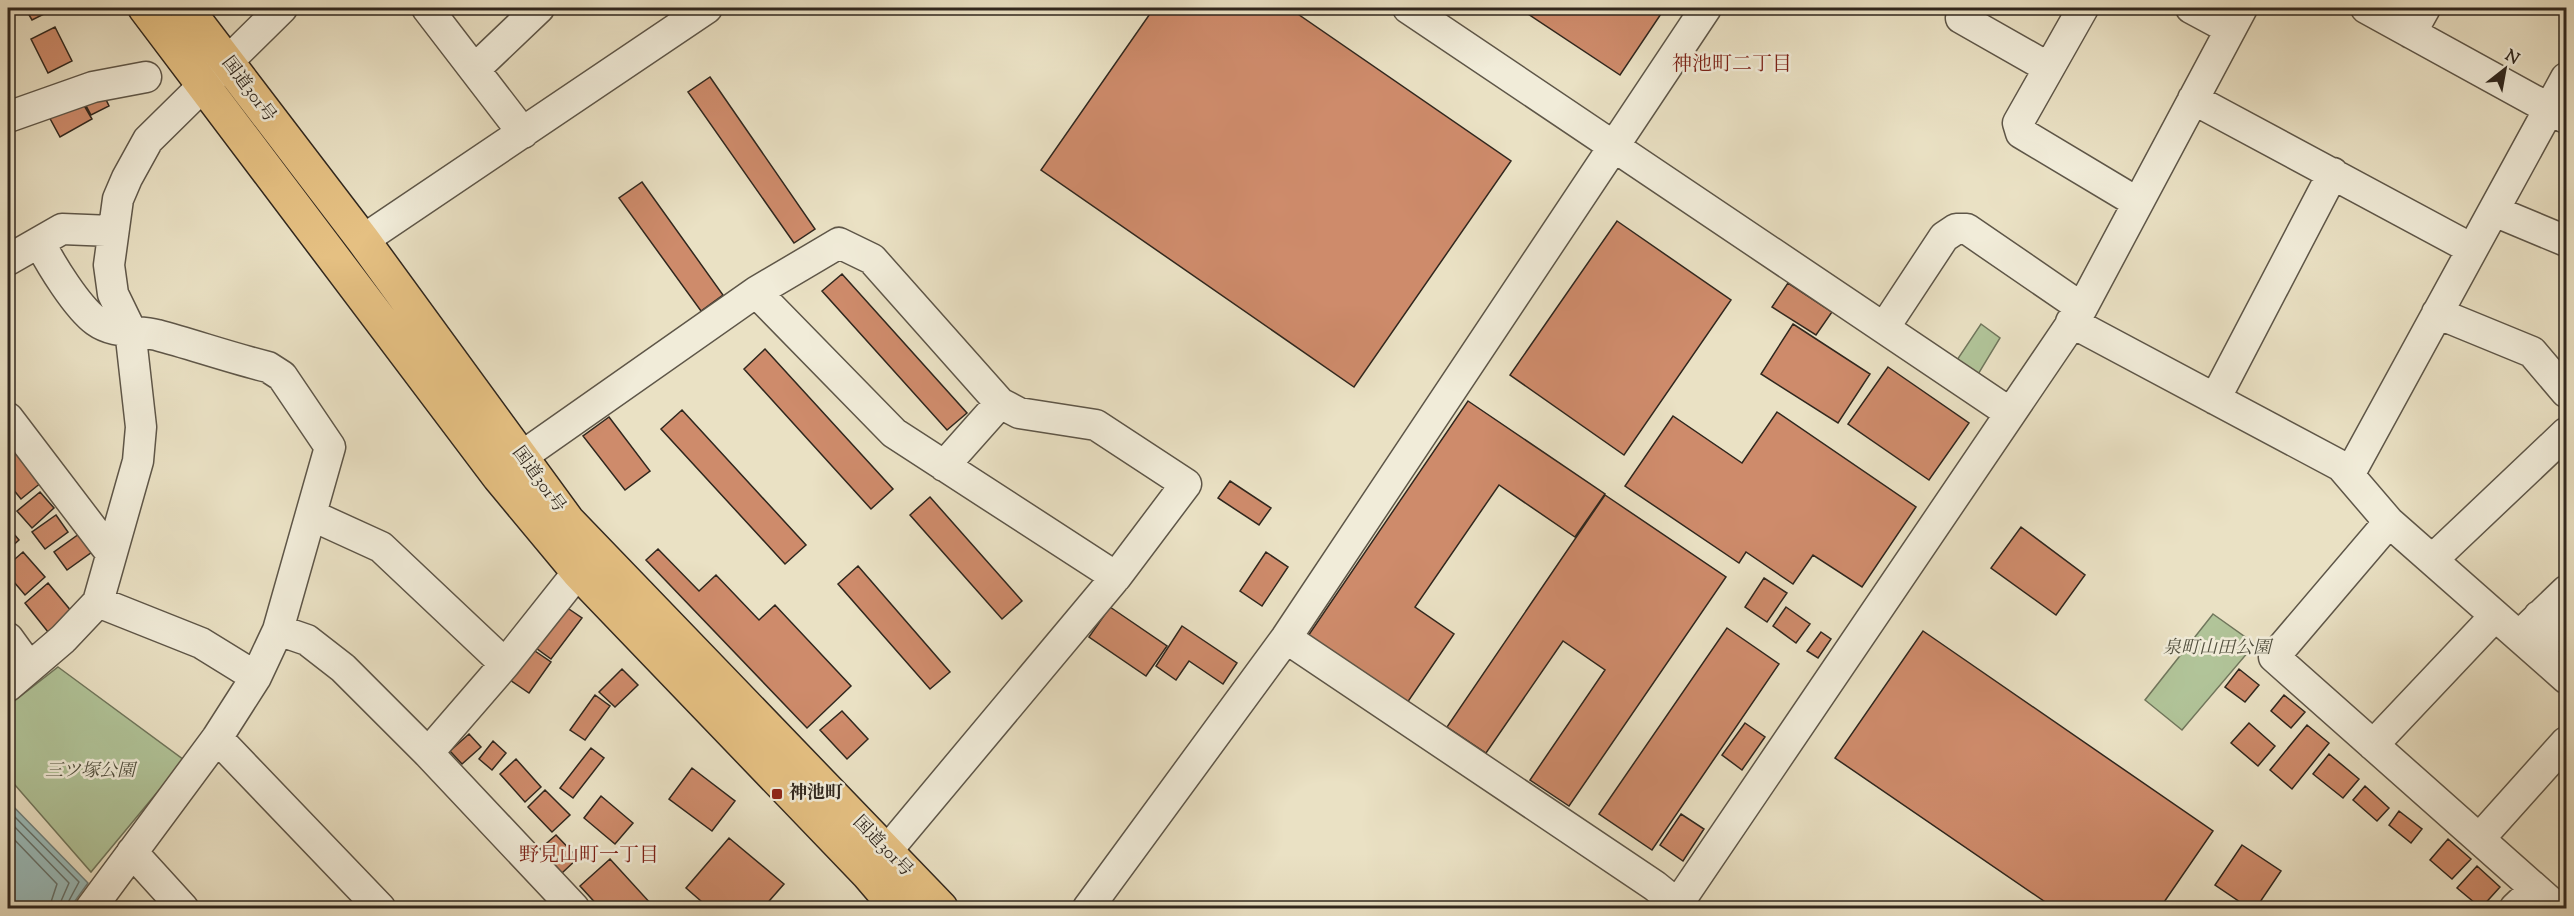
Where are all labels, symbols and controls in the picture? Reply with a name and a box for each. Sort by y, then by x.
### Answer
north arrow [2475,39,2535,99]
text: N [2500,45,2523,72]
district label: 神池町二丁目 [1672,51,1792,80]
street label: 国道301号 [215,52,281,128]
street label: 国道301号 [505,441,571,519]
park label: 泉町山田公園 [2163,636,2274,662]
park label: 三ツ塚公園 [45,759,138,785]
place label: 神池町 [789,781,843,807]
marker: 神池町 [770,787,784,801]
street label: 国道301号 [846,810,918,884]
district label: 野見山町一丁目 [519,842,659,871]

